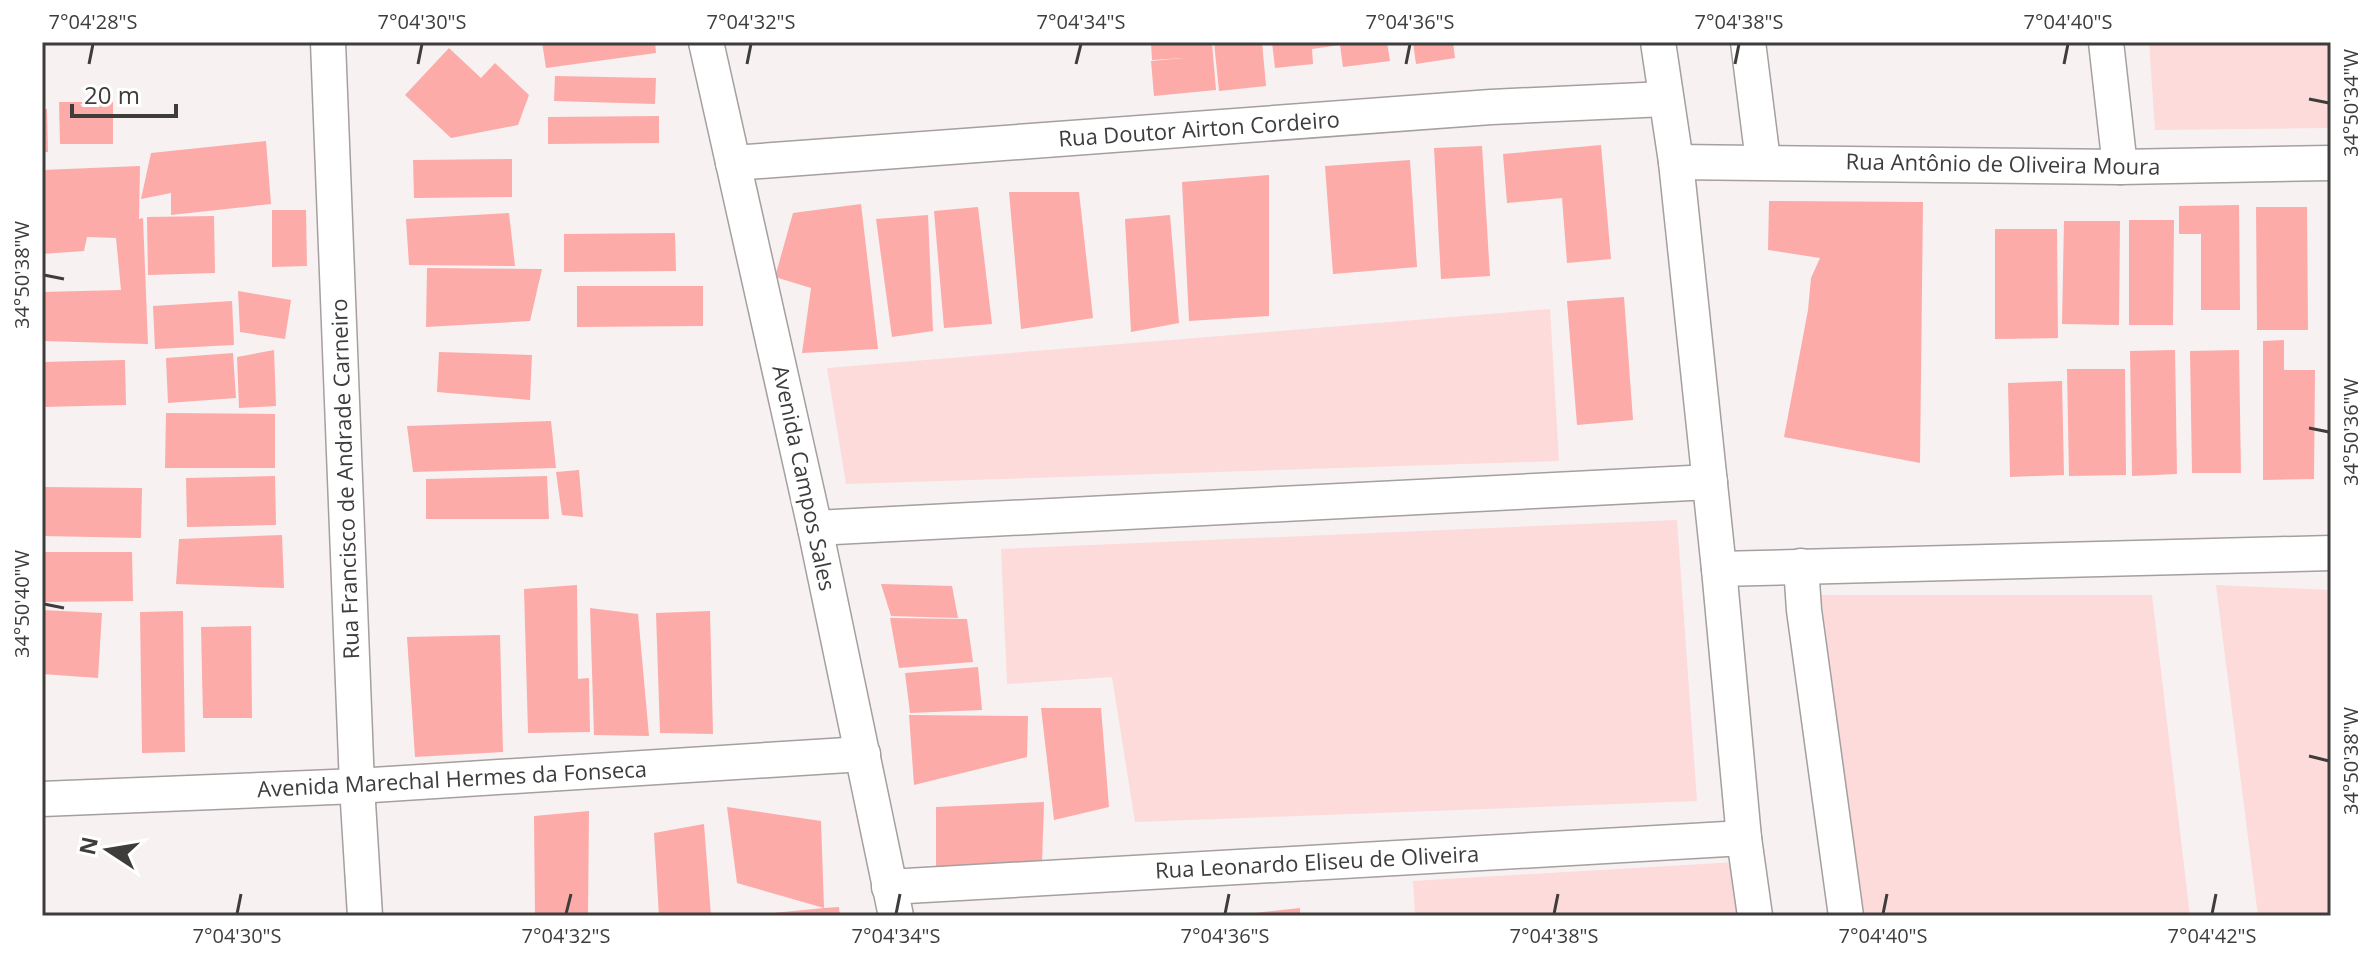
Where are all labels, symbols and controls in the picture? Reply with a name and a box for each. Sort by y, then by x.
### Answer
text: 7°04'28"S [48,8,138,35]
text: 7°04'30"S [377,8,467,35]
text: 7°04'32"S [706,8,796,35]
text: 7°04'34"S [1036,8,1126,35]
text: 7°04'36"S [1365,8,1455,35]
text: 7°04'38"S [1694,8,1784,35]
text: 7°04'40"S [2023,8,2113,35]
text: 34°50'34"W [2337,48,2364,157]
scale bar [72,68,176,118]
text: 20 m [84,78,140,111]
street label: Rua Doutor Airton Cordeiro [1057,103,1341,153]
street label: Rua Antônio de Oliveira Moura [1845,145,2161,181]
text: 34°50'38"W [8,220,35,329]
street label: Rua Francisco de Andrade Carneiro [323,298,365,660]
street label: Avenida Campos Sales [766,362,844,593]
text: 34°50'36"W [2337,377,2364,486]
text: 34°50'40"W [8,549,35,658]
text: 34°50'38"W [2337,706,2364,815]
street label: Avenida Marechal Hermes da Fonseca [256,753,648,803]
north arrow [68,810,148,890]
text: N [71,834,104,858]
street label: Rua Leonardo Eliseu de Oliveira [1154,838,1480,884]
text: 7°04'30"S [192,922,282,949]
text: 7°04'32"S [521,922,611,949]
text: 7°04'34"S [851,922,941,949]
text: 7°04'36"S [1180,922,1270,949]
text: 7°04'38"S [1509,922,1599,949]
text: 7°04'40"S [1838,922,1928,949]
text: 7°04'42"S [2167,922,2257,949]

